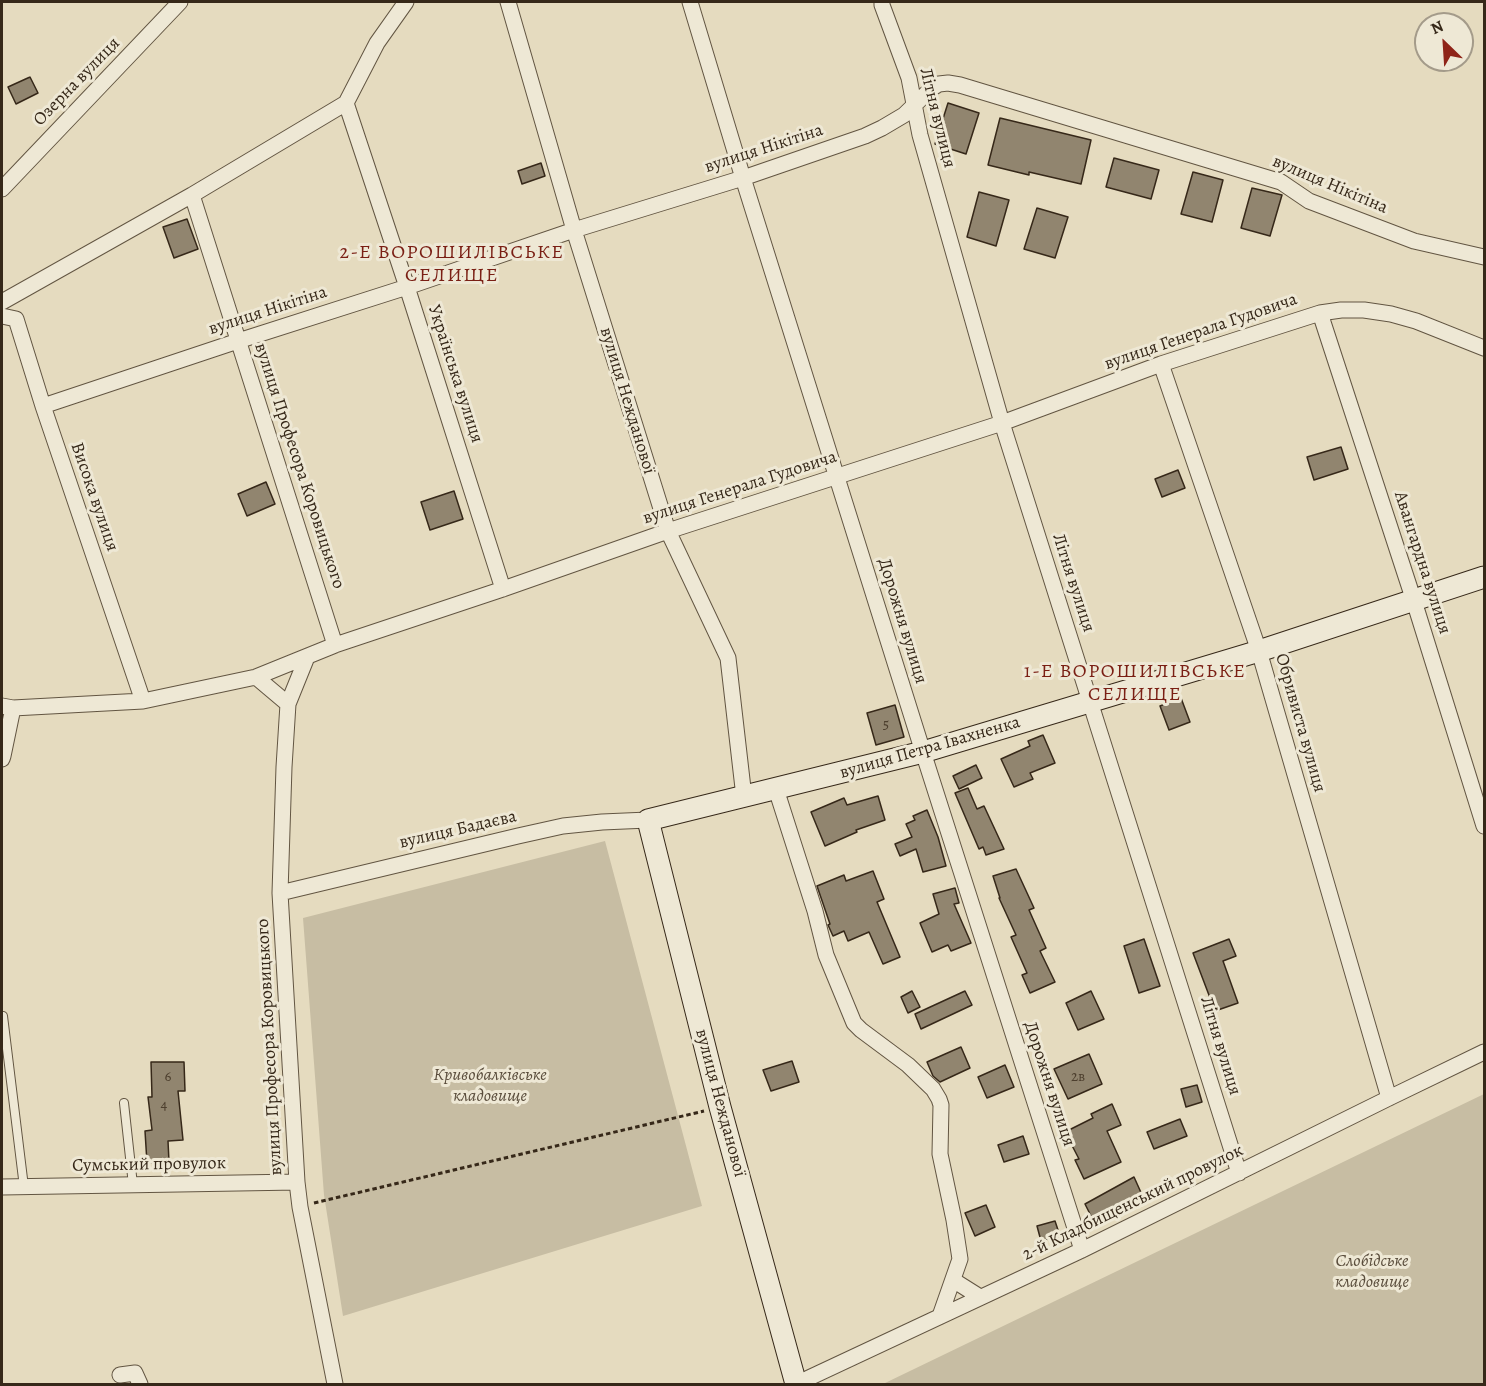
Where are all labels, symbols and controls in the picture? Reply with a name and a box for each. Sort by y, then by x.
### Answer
north arrow [1414,12,1474,72]
text: N [1427,15,1447,40]
street label: Озерна вулиця [29,33,125,131]
street label: Літня вулиця [914,66,960,170]
street label: вулиця Нікітіна [702,120,826,178]
street label: вулиця Нікітіна [1269,151,1391,219]
district label: 2-Е ВОРОШИЛІВСЬКЕ СЕЛИЩЕ [339,241,565,288]
street label: вулиця Нікітіна [206,282,330,340]
street label: вулиця Генерала Гудовича [1102,289,1300,375]
street label: Українська вулиця [423,302,487,446]
street label: вулиця Нежданової [594,325,660,477]
street label: вулиця Професора Коровицького [249,340,349,592]
street label: Висока вулиця [65,440,123,554]
street label: вулиця Генерала Гудовича [640,446,840,530]
street label: Авангардна вулиця [1389,489,1455,637]
street label: Літня вулиця [1047,531,1099,635]
street label: Дорожня вулиця [873,556,931,686]
street label: Обривиста вулиця [1270,651,1330,795]
district label: 1-Е ВОРОШИЛІВСЬКЕ СЕЛИЩЕ [1024,660,1246,707]
street label: вулиця Петра Івахненка [837,712,1023,784]
house number: 5 [883,716,889,734]
street label: вулиця Бадаєва [397,806,519,854]
street label: вулиця Професора Коровицького [252,918,288,1176]
street label: Літня вулиця [1195,994,1245,1098]
street label: Дорожня вулиця [1019,1019,1079,1149]
street label: вулиця Нежданової [690,1027,750,1179]
park label: Кривобалківське кладовище [433,1065,547,1108]
house number: 6 [165,1068,171,1086]
house number: 2в [1071,1068,1085,1086]
house number: 4 [161,1096,167,1114]
street label: 2-й Кладбищенський провулок [1019,1140,1247,1266]
street label: Сумський провулок [72,1153,226,1177]
park label: Слобідське кладовище [1335,1251,1409,1294]

